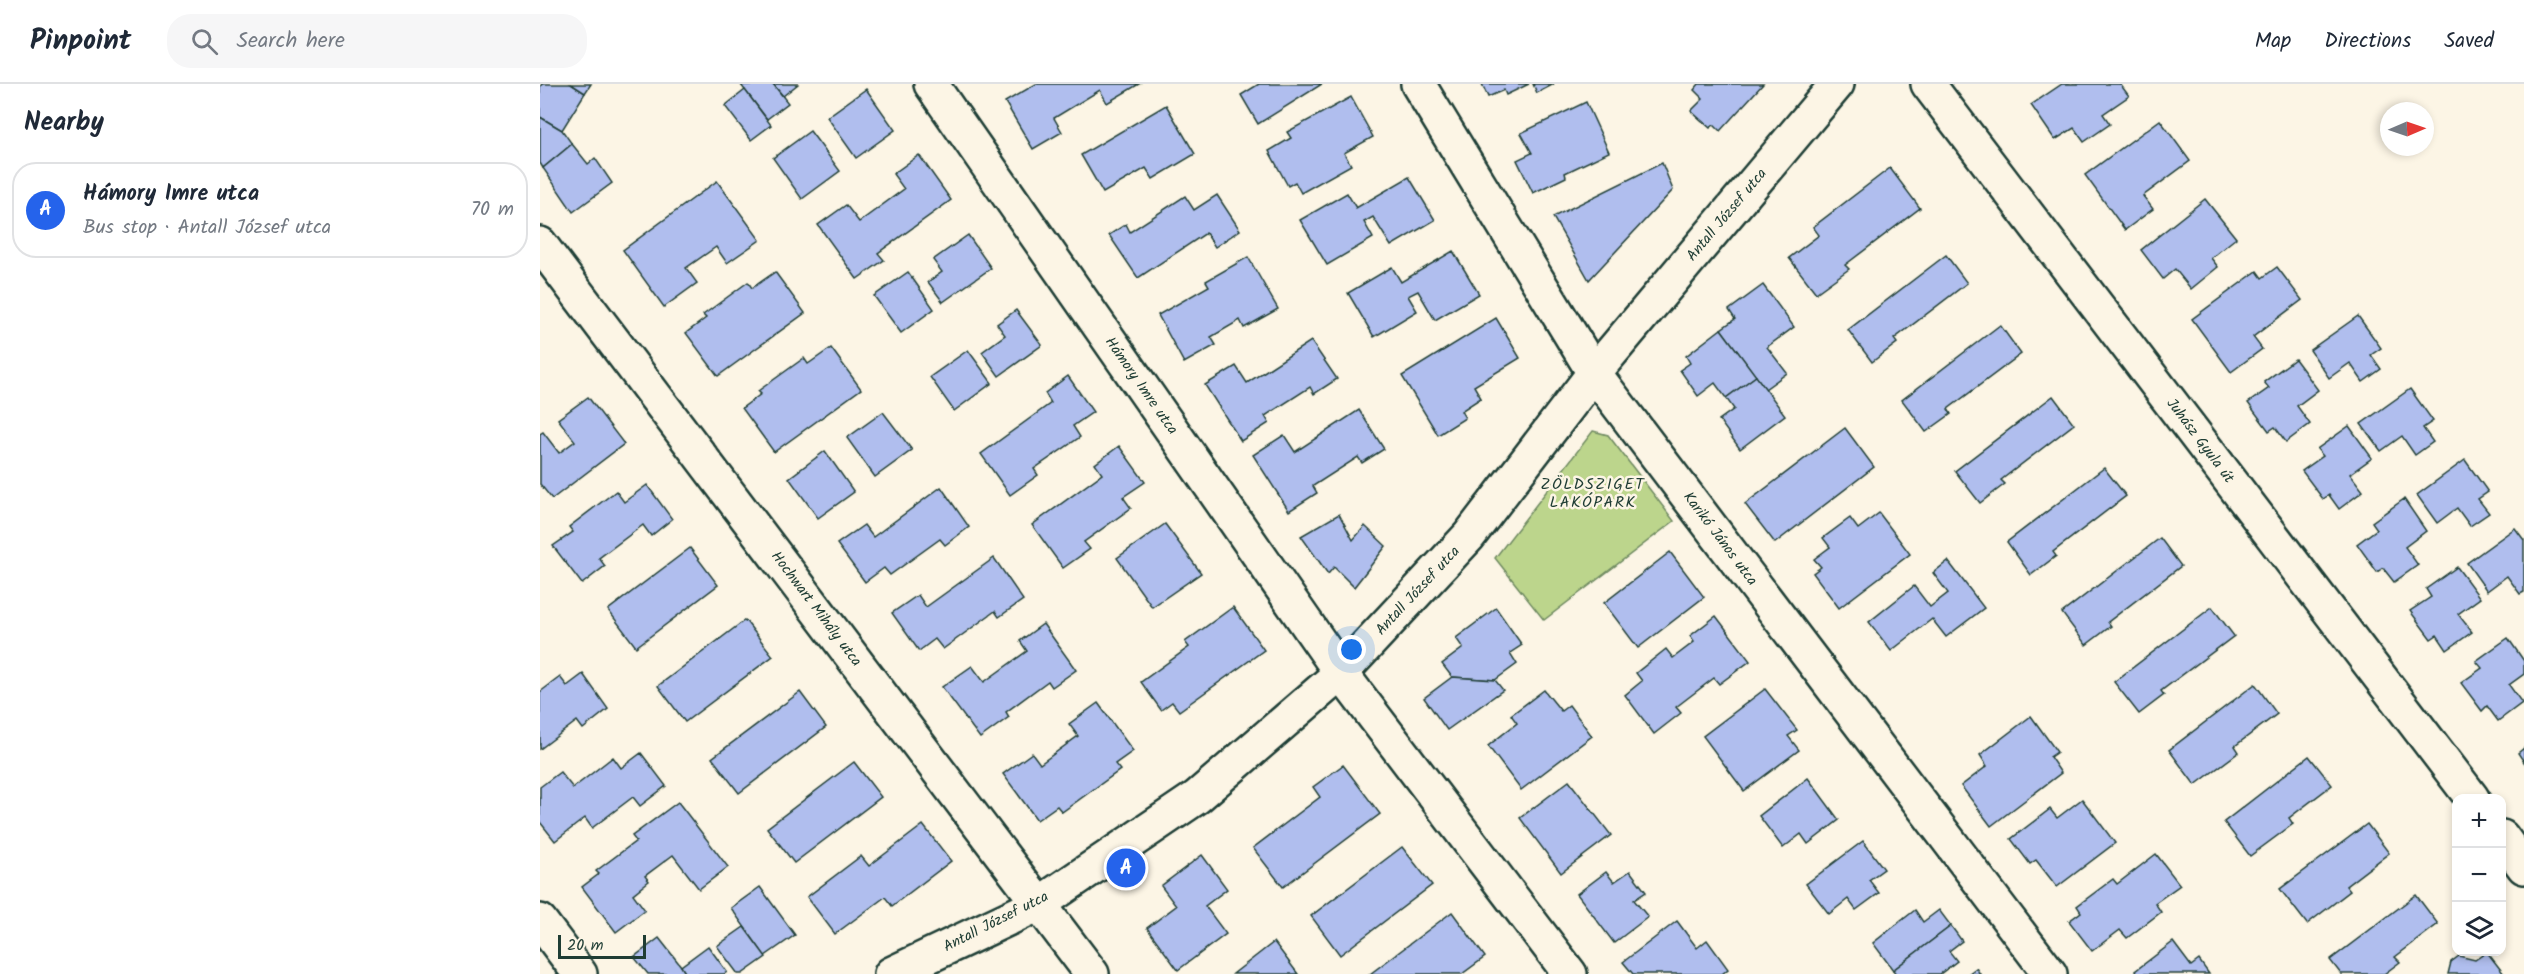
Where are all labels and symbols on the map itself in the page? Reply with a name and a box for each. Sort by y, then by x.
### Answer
north arrow [2380,102,2434,156]
street label: Antall József utca [1681,163,1773,267]
street label: Hámory Imre utca [1098,332,1184,440]
street label: Juhász Gyula út [2160,393,2240,489]
district label: ZÖLDSZIGET LAKÓPARK [1541,472,1645,515]
street label: Karikó János utca [1677,487,1763,591]
street label: Antall József utca [1370,541,1466,641]
street label: Hochwart Mihály utca [764,546,868,672]
your location [1337,635,1366,664]
pin: A [1106,846,1146,890]
street label: Antall József utca [939,885,1053,959]
scale bar [558,932,646,960]

